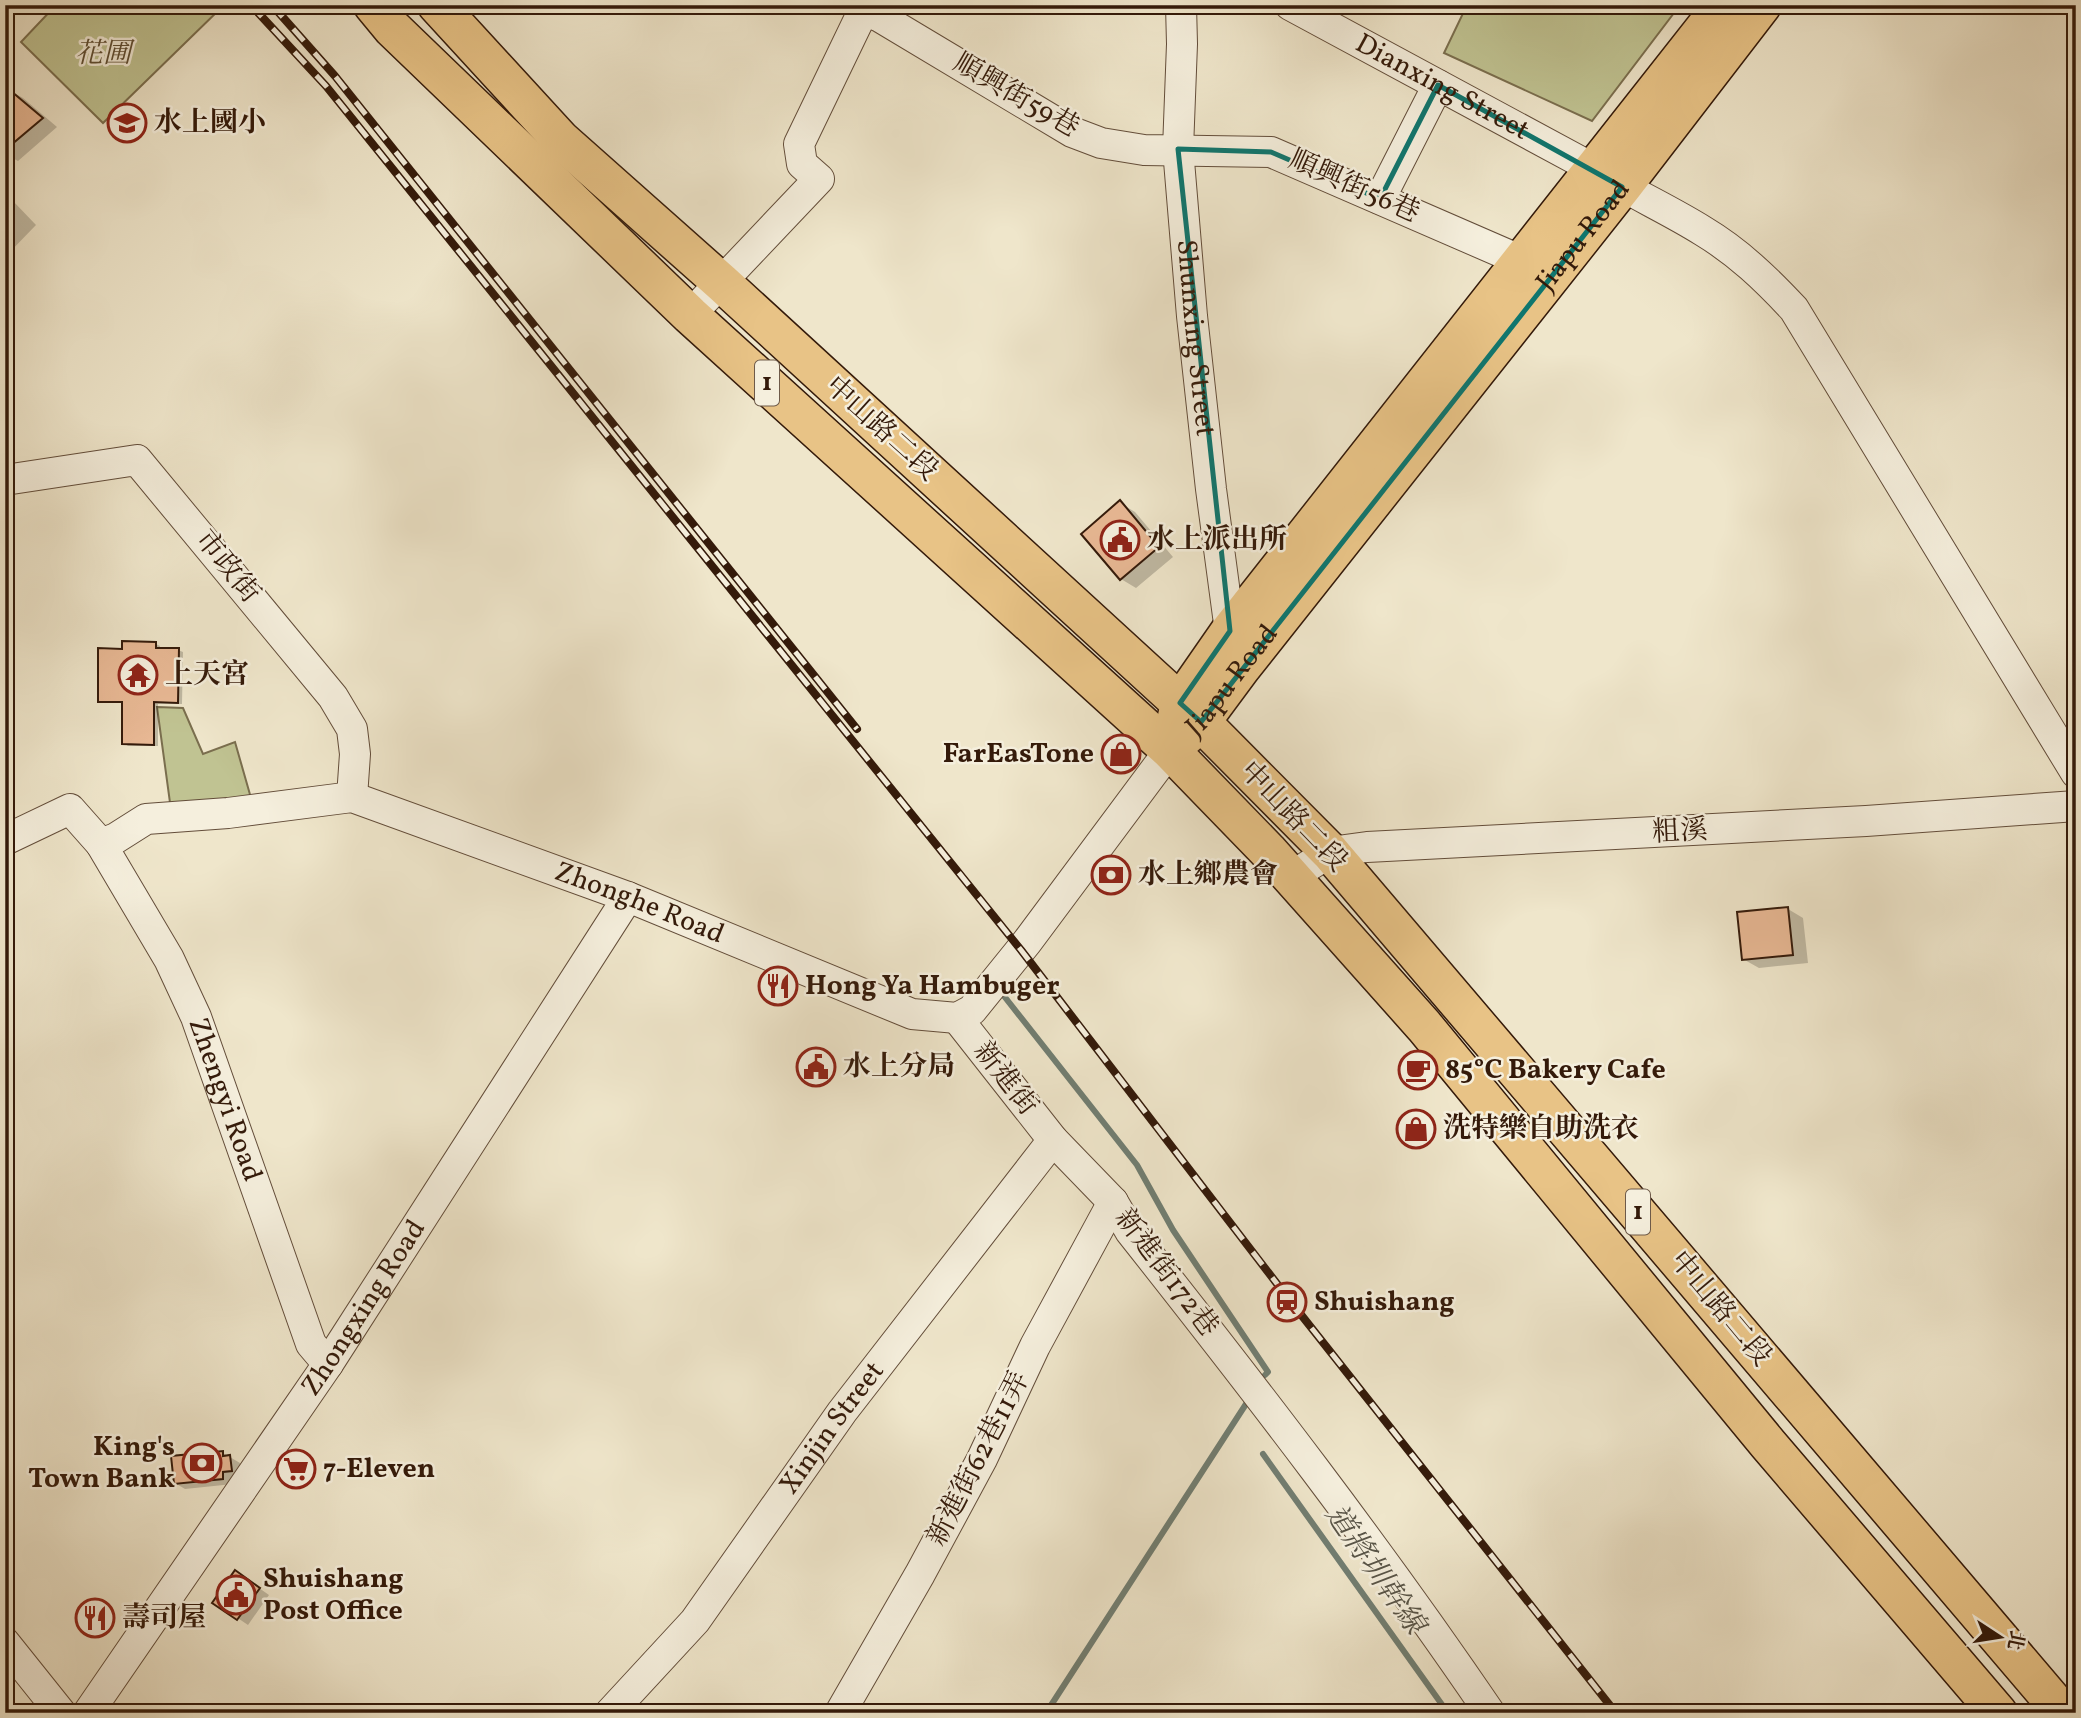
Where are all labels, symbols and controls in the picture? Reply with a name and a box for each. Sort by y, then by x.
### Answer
street label: Dianxing Street [1348,24,1536,150]
park label: 花圃 [75,35,135,74]
street label: 順興街59巷 [946,44,1086,148]
school or university icon: 水上國小 [106,102,148,144]
place label: 水上國小 [154,104,266,143]
street label: 順興街56巷 [1282,141,1426,233]
street label: Jiapu Road [1527,172,1640,300]
street label: Shunxing Street [1166,238,1225,439]
road number: 1 [755,360,779,406]
street label: 中山路二段 [816,368,946,490]
public building icon: 水上派出所 [1099,519,1141,561]
place label: 水上派出所 [1147,521,1287,560]
street label: 市政街 [185,522,269,612]
street label: Jiapu Road [1177,616,1288,746]
temple icon: 上天宮 [117,654,159,696]
place label: 上天宮 [165,656,249,695]
shop icon: FarEasTone [1100,733,1142,775]
place label: FarEasTone [943,735,1094,774]
street label: 中山路二段 [1230,753,1356,881]
street label: 粗溪 [1651,811,1709,853]
street label: Zhonghe Road [549,852,730,954]
bank icon: 水上鄉農會 [1090,854,1132,896]
place label: 水上鄉農會 [1138,856,1278,895]
restaurant icon: Hong Ya Hambuger [757,965,799,1007]
place label: Hong Ya Hambuger [805,967,1060,1006]
street label: Zhengyi Road [178,1012,272,1187]
street label: 新進街 [964,1034,1046,1124]
public building icon: 水上分局 [795,1046,837,1088]
place label: 水上分局 [843,1048,955,1087]
cafe icon: 85°C Bakery Cafe [1397,1049,1439,1091]
place label: 85°C Bakery Cafe [1445,1051,1666,1090]
shop icon: 洗特樂自助洗衣 [1395,1108,1437,1150]
place label: 洗特樂自助洗衣 [1443,1110,1639,1149]
road number: 1 [1626,1190,1650,1234]
street label: 新進街172巷 [1105,1201,1227,1345]
street label: Zhongxing Road [292,1212,435,1404]
street label: 中山路二段 [1660,1243,1780,1375]
station icon: Shuishang [1266,1281,1308,1323]
place label: Shuishang [1314,1283,1455,1322]
street label: Xinjin Street [770,1353,894,1502]
street label: 新進街62巷11弄 [918,1365,1040,1553]
place label: King's Town Bank [28,1428,175,1499]
bank icon: King's Town Bank [181,1442,223,1484]
supermarket icon: 7-Eleven [275,1448,317,1490]
place label: 7-Eleven [323,1450,435,1489]
water label: 道將圳幹線 [1314,1497,1436,1646]
place label: Shuishang Post Office [263,1560,404,1631]
public building icon: Shuishang Post Office [215,1574,257,1616]
restaurant icon: 壽司屋 [74,1597,116,1639]
place label: 壽司屋 [122,1599,206,1638]
north arrow [1966,1602,2036,1672]
text: 北 [2000,1628,2029,1652]

